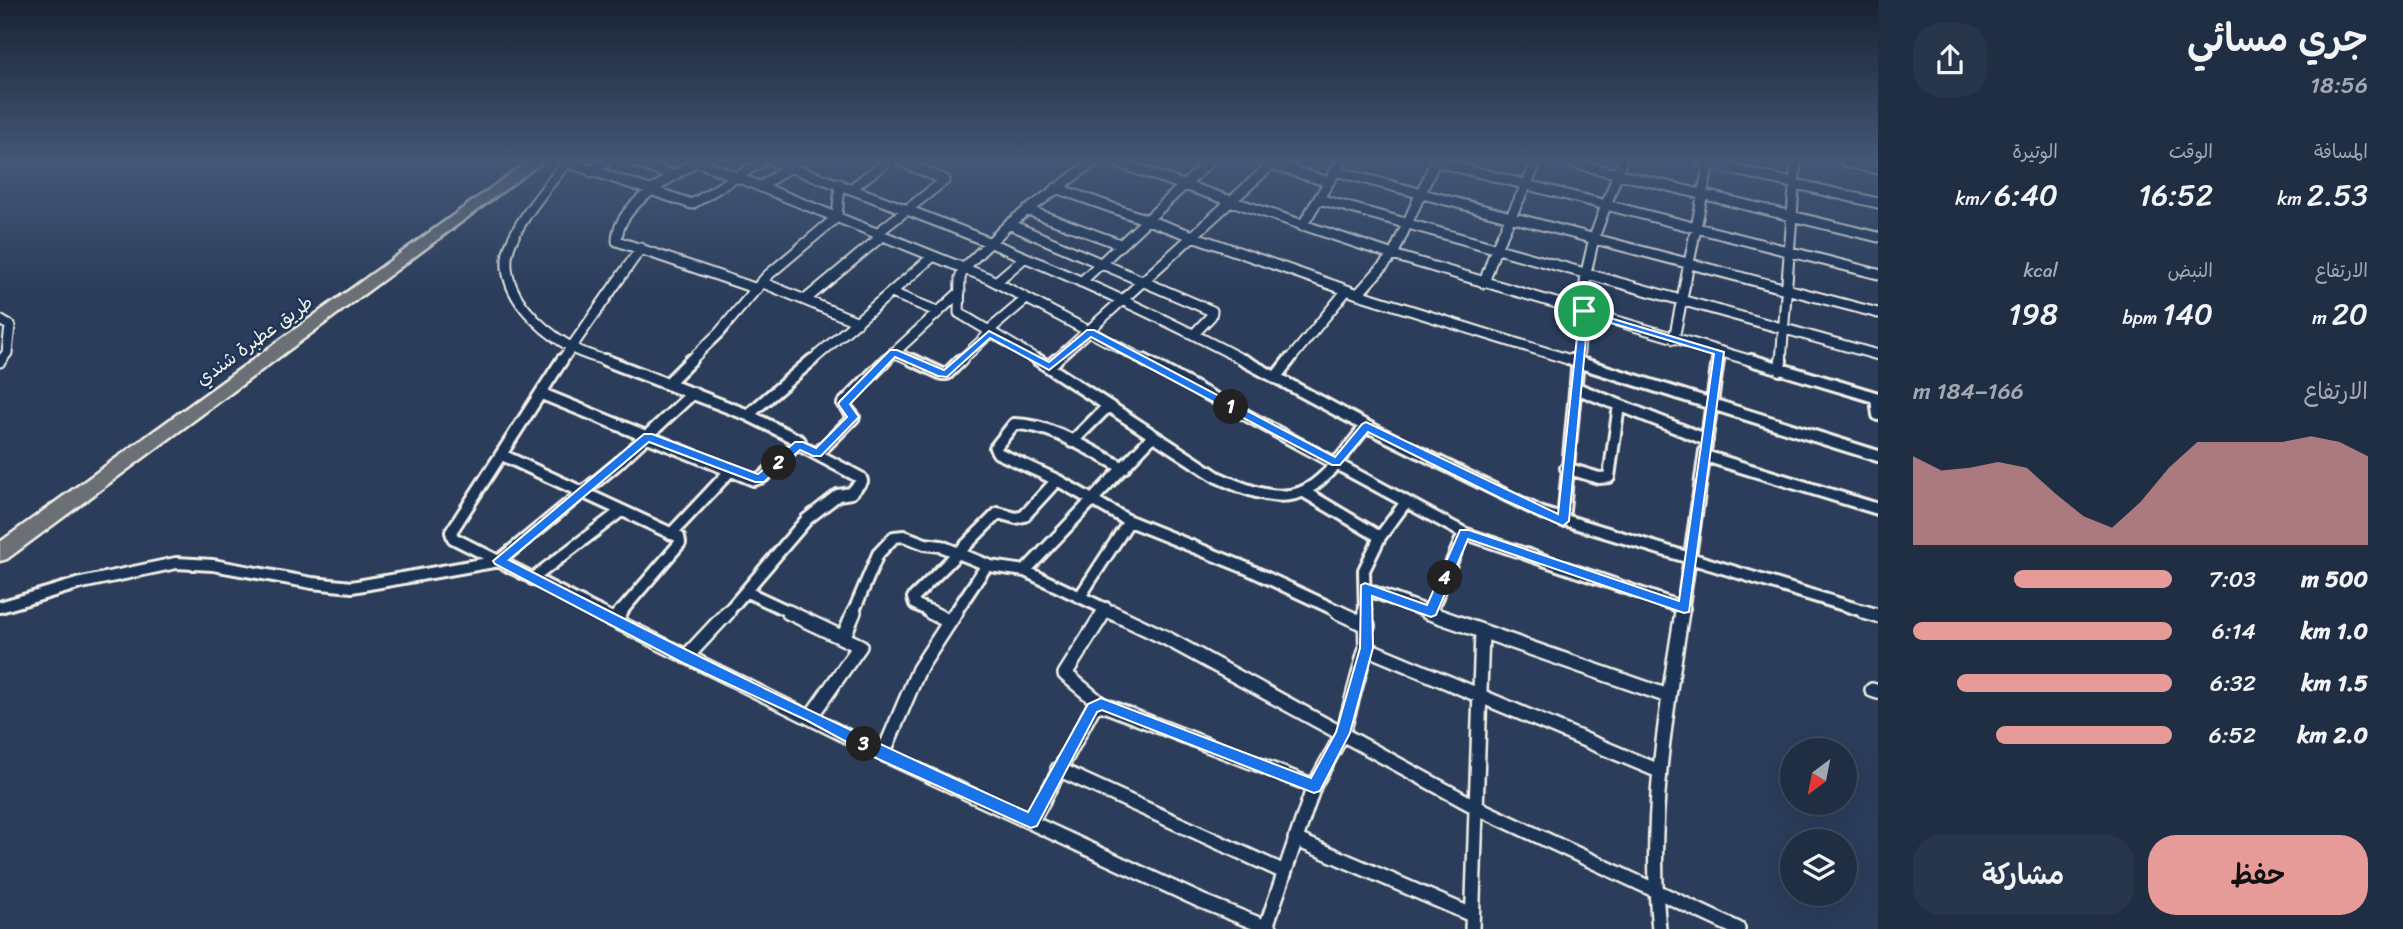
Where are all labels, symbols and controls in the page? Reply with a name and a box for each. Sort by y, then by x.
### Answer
text: جري مسائي [2187,5,2368,72]
button: share [1913,23,1987,97]
text: 18:56 [2310,65,2368,106]
text: الوتيرة [2012,135,2058,168]
text: الوقت [2169,135,2213,168]
text: المسافة [2314,135,2368,168]
text: 6:40 [1994,168,2058,222]
text: 16:52 [2138,168,2213,222]
text: 2.53 [2307,168,2368,222]
text: /km [1955,182,1994,215]
text: km [2277,182,2307,215]
text: kcal [2023,254,2058,287]
text: النبض [2168,254,2213,287]
text: الارتفاع [2315,254,2368,287]
pin [1554,281,1614,341]
street label: طريق عطبرة شندي [188,286,320,395]
text: 198 [2009,287,2058,341]
text: 140 [2162,287,2213,341]
text: 20 [2332,287,2368,341]
icon: arrive [1565,292,1603,330]
text: bpm [2122,301,2162,334]
text: m [2312,301,2332,334]
text: 166–184 m [1913,371,2024,412]
text: الارتفاع [2304,371,2368,412]
pin: 1 [1214,390,1248,424]
text: 1 [1226,390,1235,423]
pin: 2 [762,446,796,480]
text: 2 [773,446,784,479]
text: 7:03 [2209,559,2256,600]
text: 500 m [2301,559,2368,600]
pin: 4 [1428,560,1462,596]
text: 4 [1439,561,1450,594]
text: 6:14 [2212,611,2256,652]
text: 1.0 km [2301,611,2368,652]
text: 6:32 [2210,663,2256,704]
text: 1.5 km [2301,663,2368,704]
text: 6:52 [2209,715,2256,756]
text: 2.0 km [2297,715,2368,756]
pin: 3 [846,726,882,762]
text: 3 [858,727,869,760]
north arrow [1780,738,1857,816]
map controls [1780,738,1857,906]
button: layers [1780,829,1857,906]
button: مشاركة [1913,835,2134,915]
button: حفظ [2148,835,2368,915]

